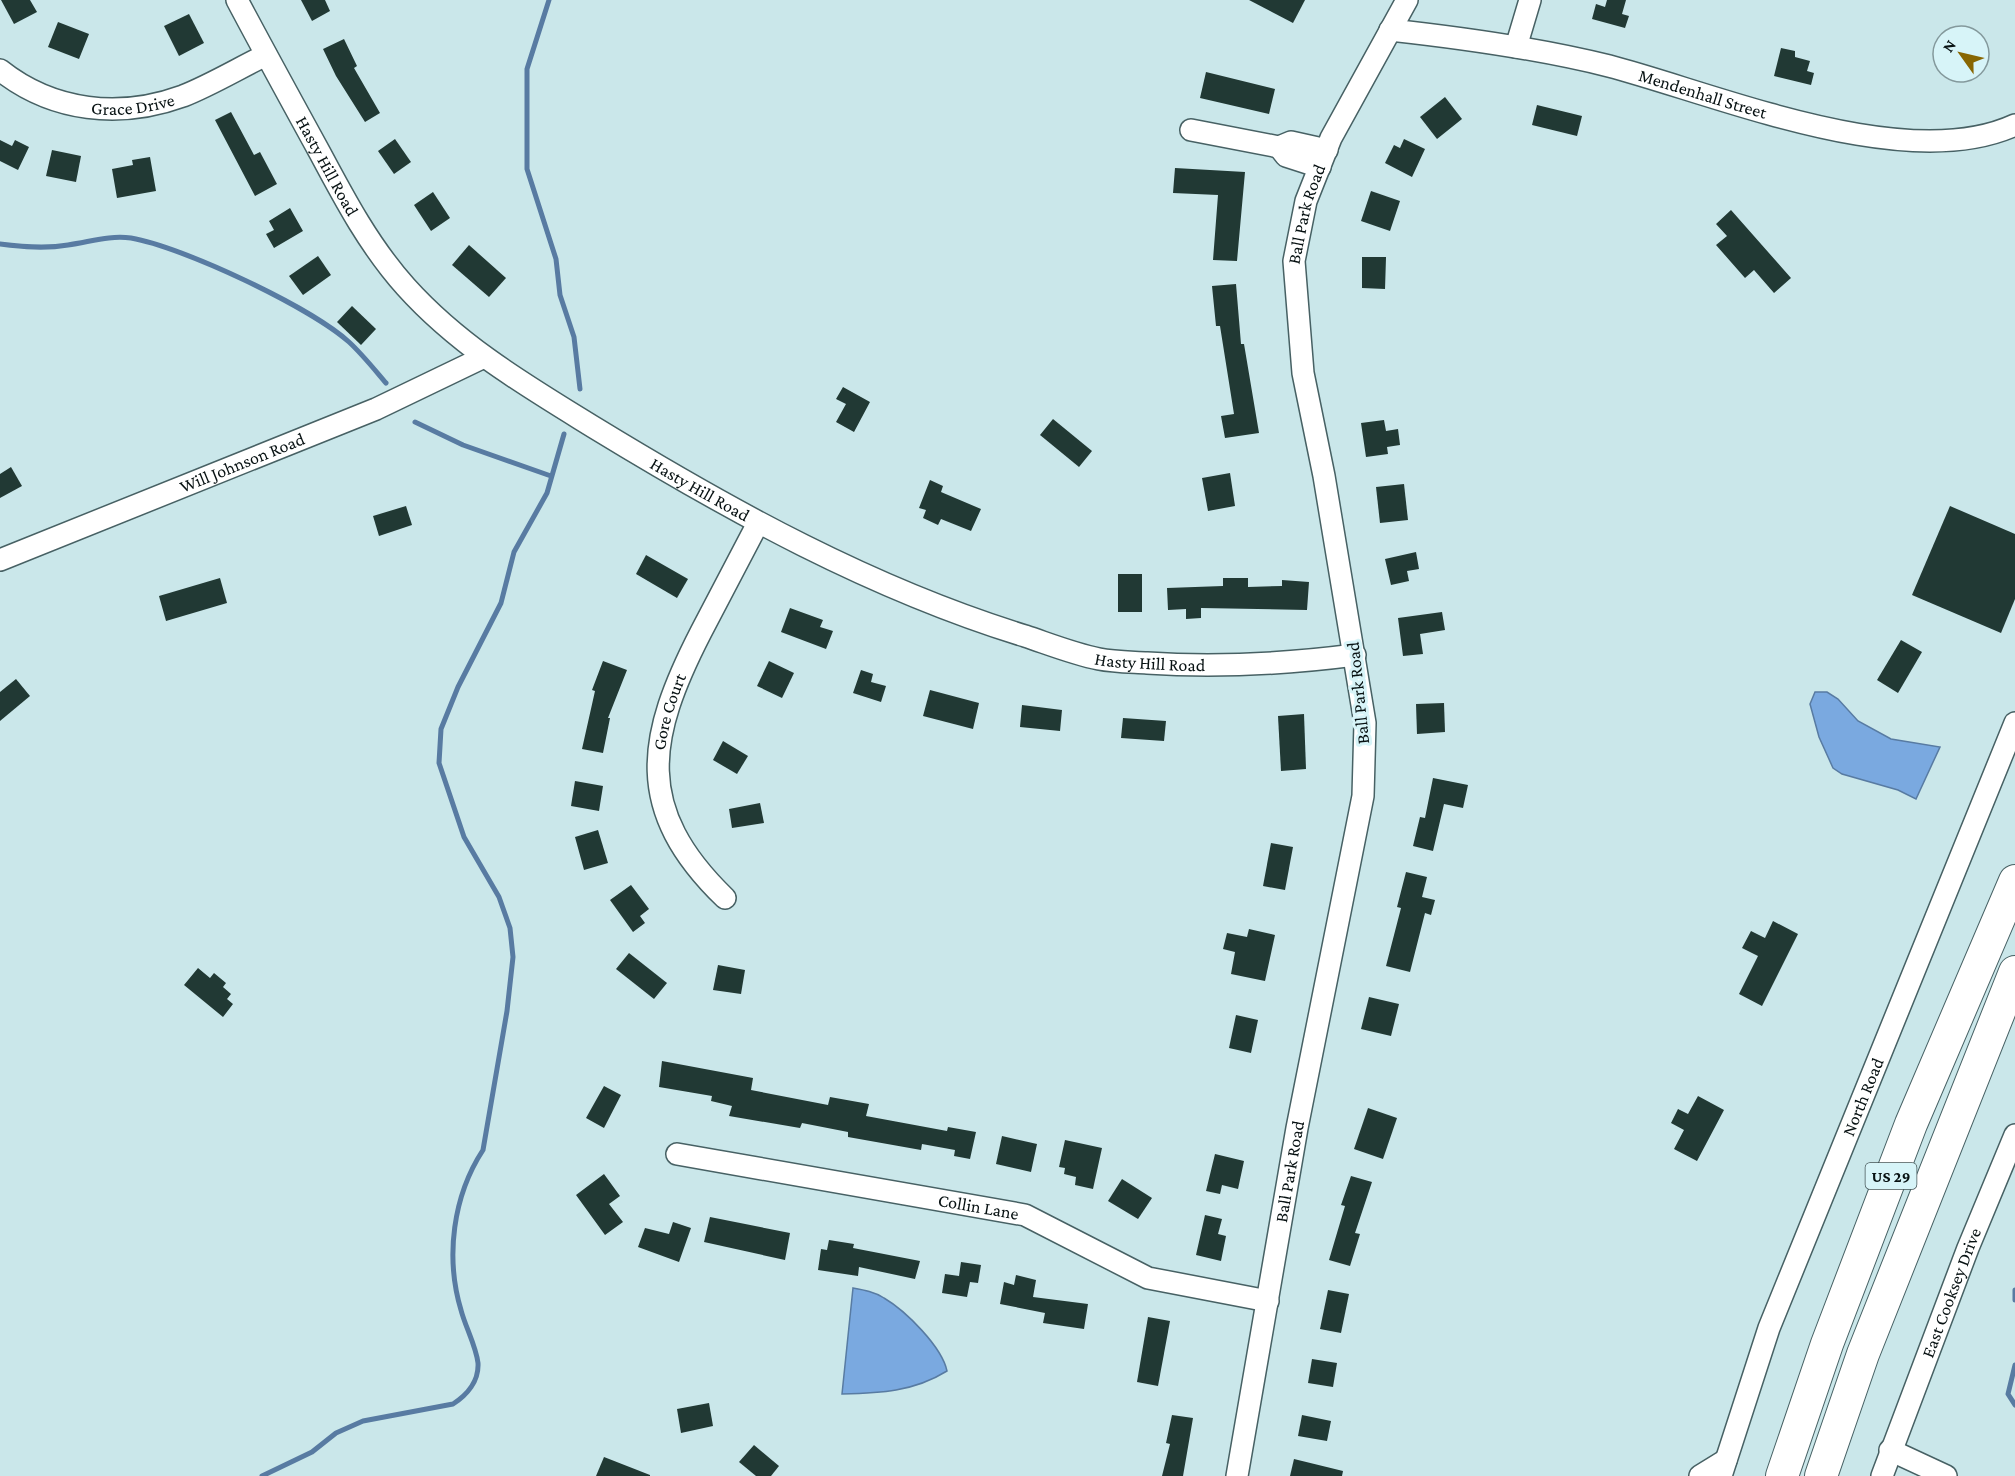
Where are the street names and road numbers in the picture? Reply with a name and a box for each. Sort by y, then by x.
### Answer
street label: Mendenhall Street [1636,65,1770,123]
street label: Grace Drive [91,90,177,119]
street label: Hasty Hill Road [292,113,363,220]
street label: Ball Park Road [1284,161,1330,266]
street label: Will Johnson Road [177,428,308,497]
street label: Hasty Hill Road [647,454,753,526]
street label: Ball Park Road [1343,640,1373,745]
street label: Hasty Hill Road [1093,648,1206,675]
street label: Gore Court [649,669,690,751]
street label: North Road [1838,1054,1888,1139]
street label: Ball Park Road [1271,1118,1308,1224]
road number: US 29 [1866,1163,1916,1189]
street label: Collin Lane [936,1190,1020,1224]
street label: East Cooksey Drive [1918,1225,1985,1360]

